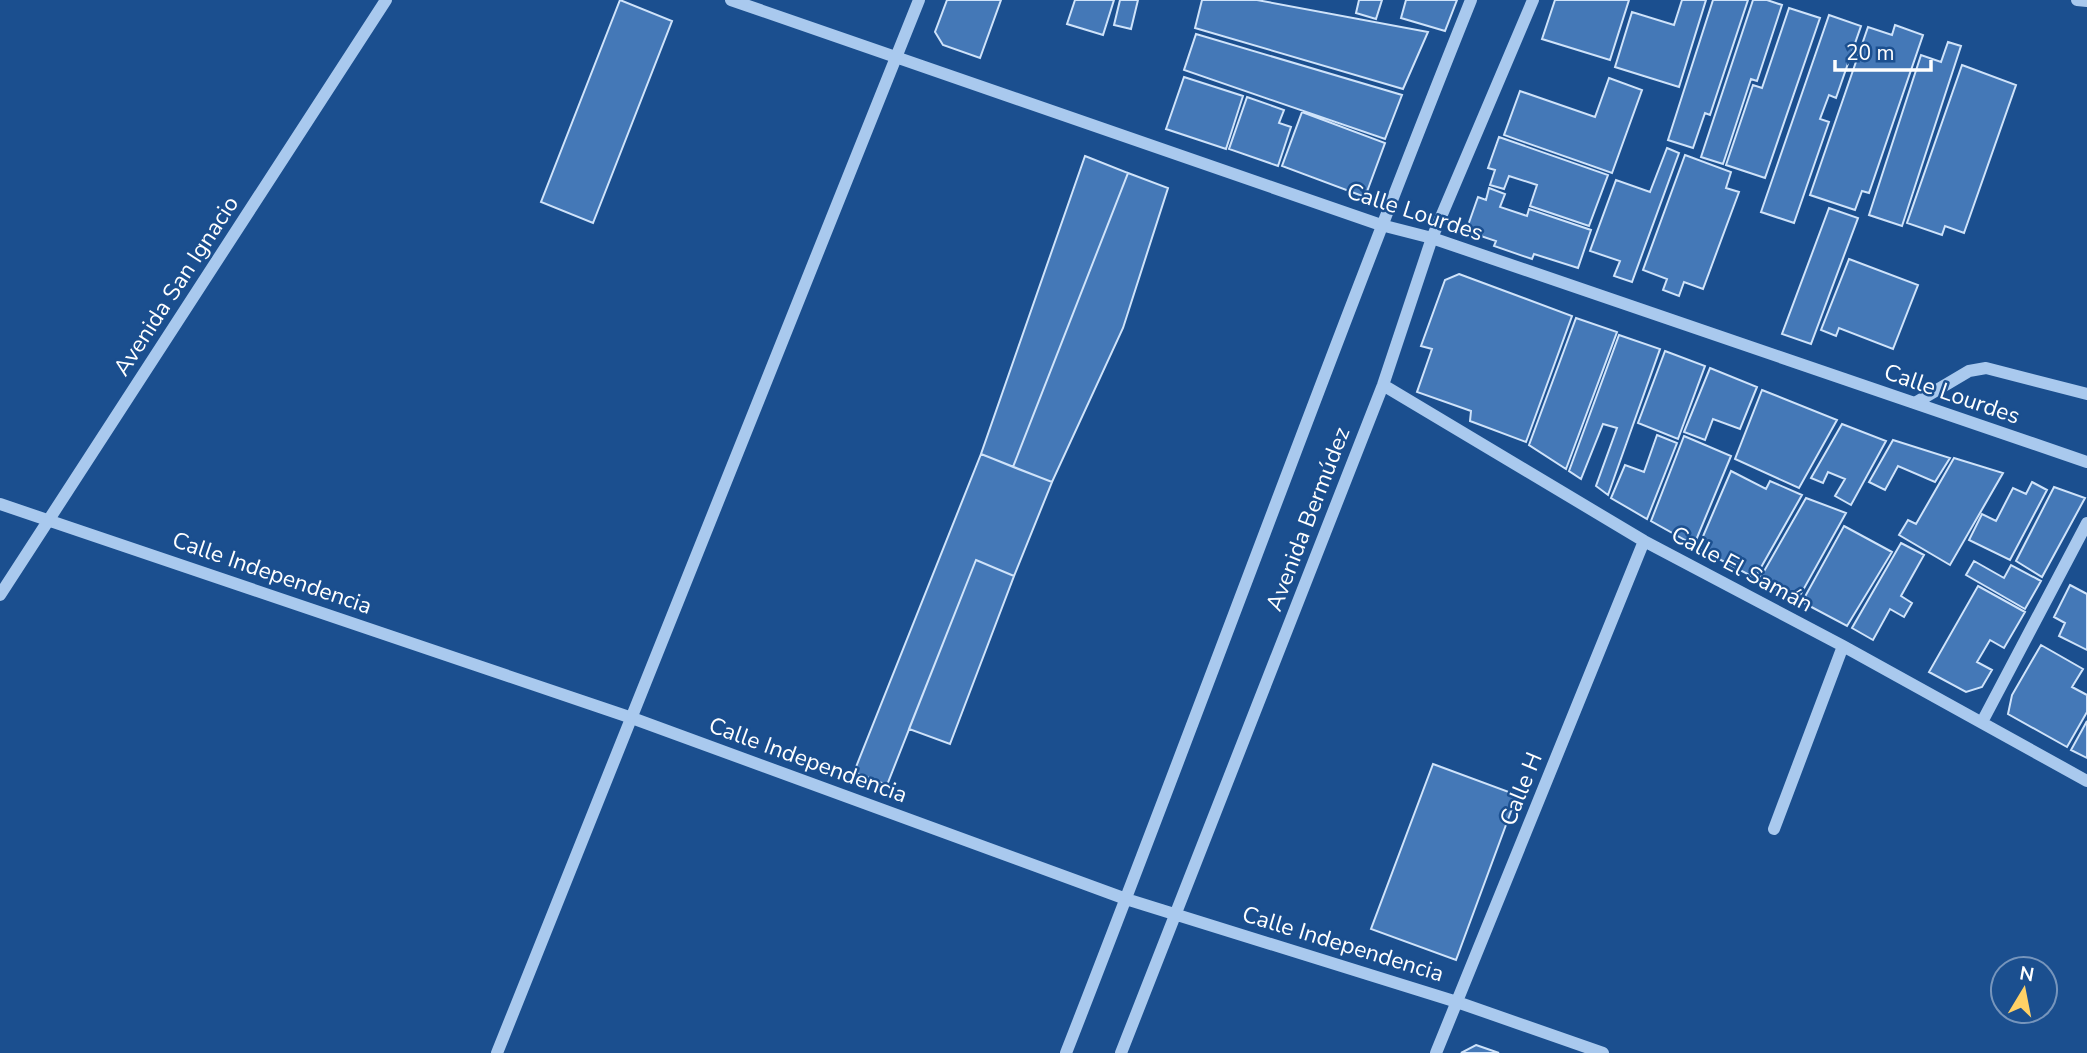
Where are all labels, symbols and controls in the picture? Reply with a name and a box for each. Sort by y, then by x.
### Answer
scale bar [1835,28,1931,72]
text: 20 m [1846,39,1895,67]
street label: Calle Lourdes [1343,175,1487,249]
street label: Avenida San Ignacio [106,190,246,382]
street label: Calle Lourdes [1880,356,2024,432]
street label: Avenida Bermúdez [1259,422,1357,616]
street label: Calle El Samán [1666,519,1818,619]
street label: Calle Independencia [168,524,376,622]
street label: Calle Independencia [704,710,912,810]
street label: Calle H [1492,748,1550,830]
street label: Calle Independencia [1238,899,1448,989]
north arrow [1989,955,2059,1025]
text: N [2018,960,2036,988]

